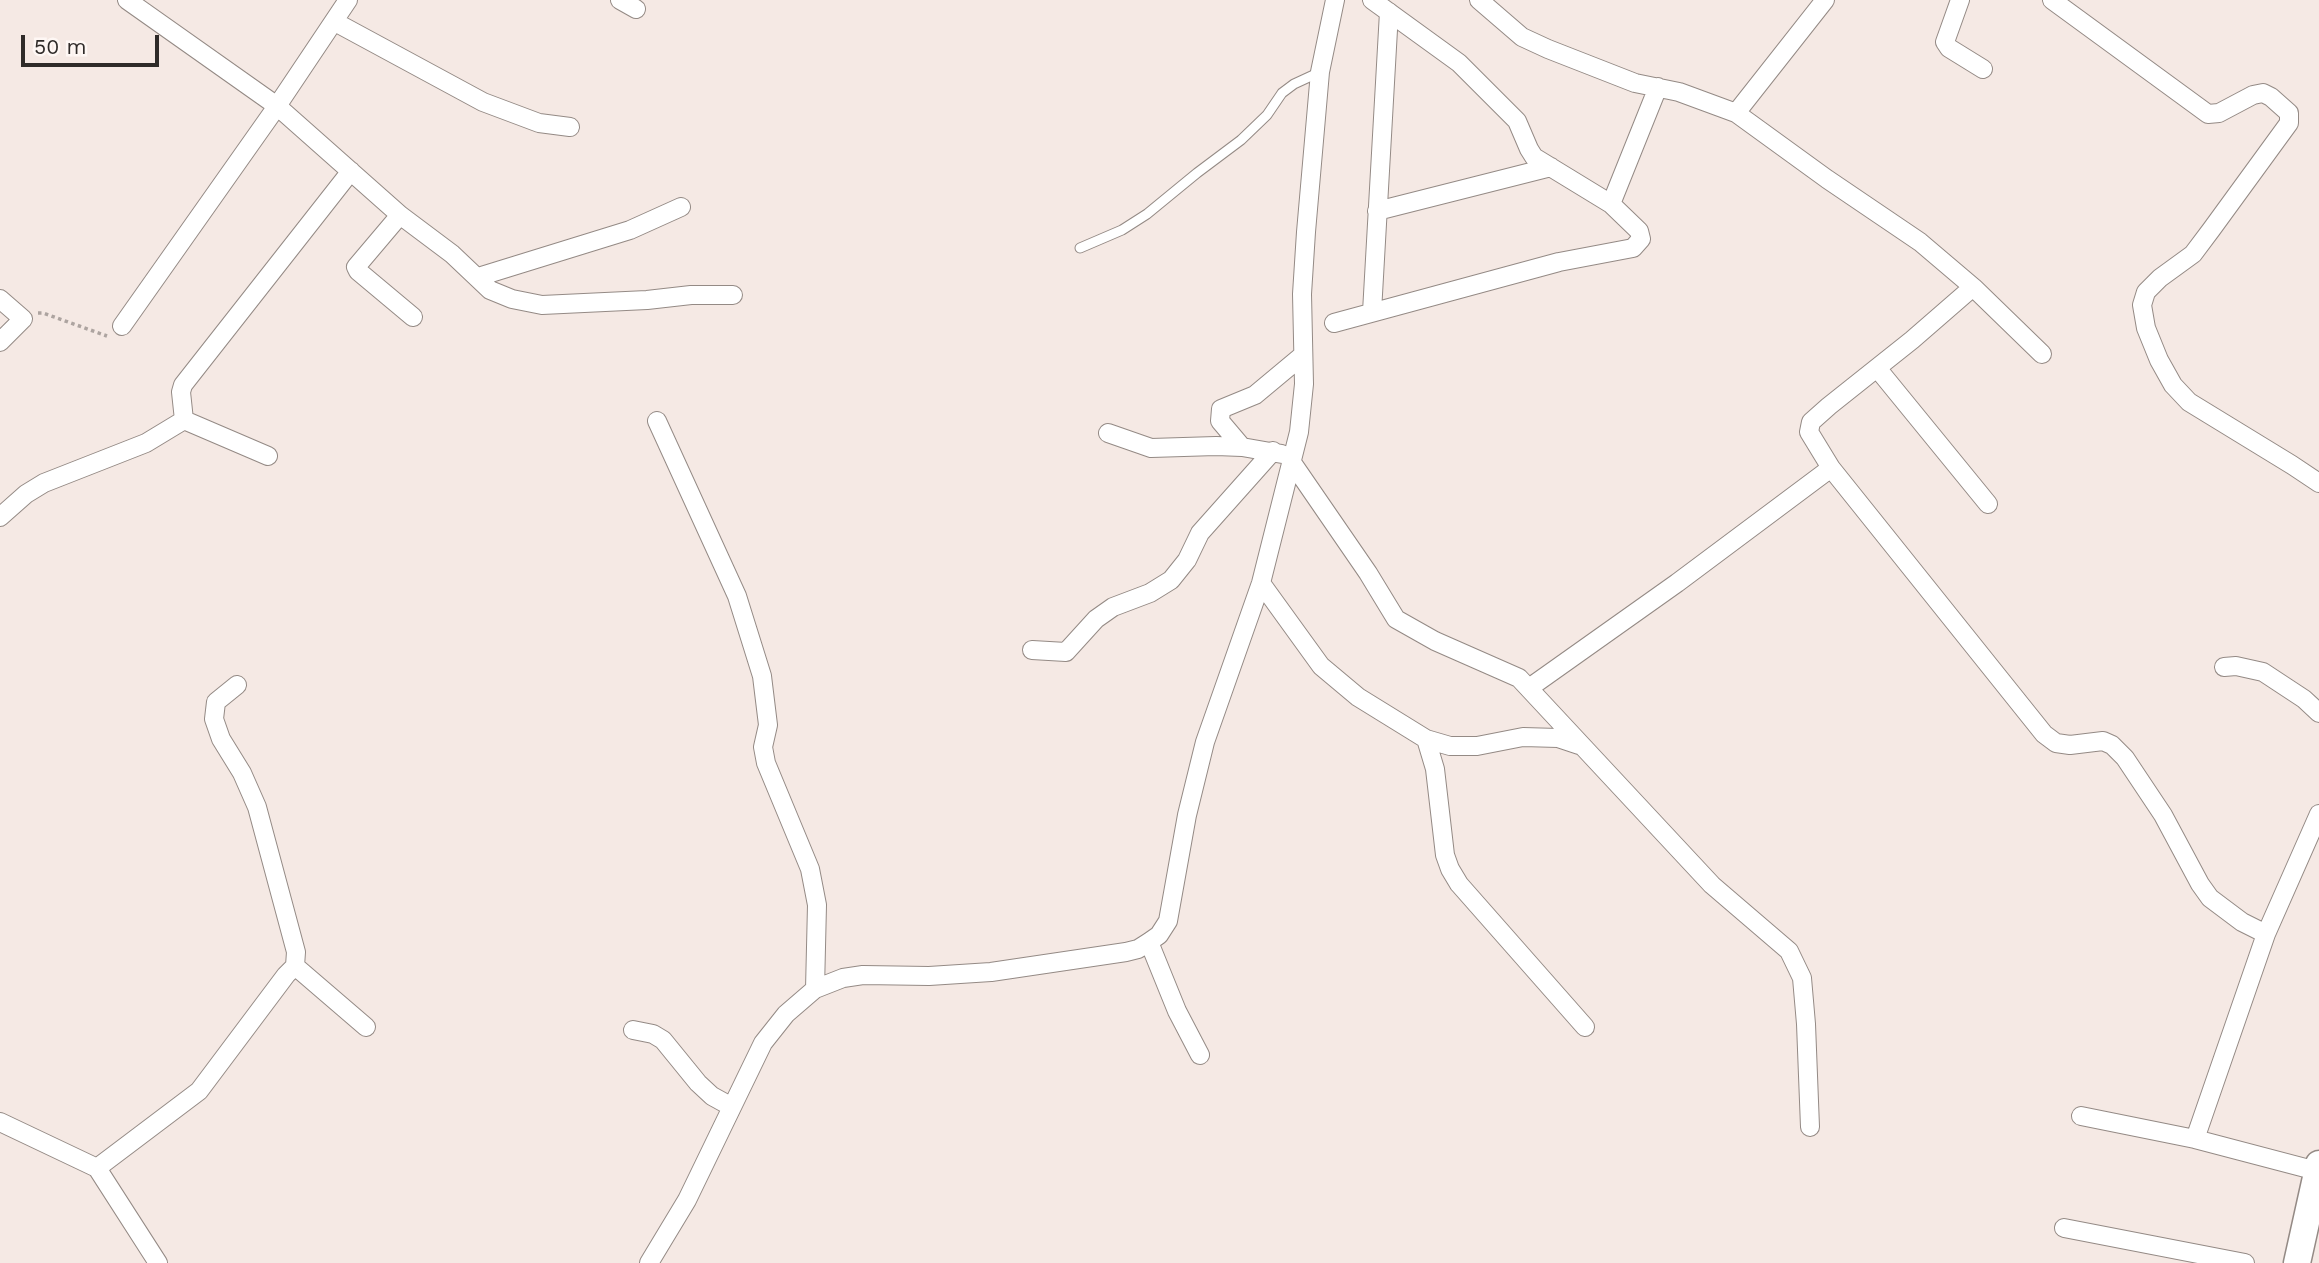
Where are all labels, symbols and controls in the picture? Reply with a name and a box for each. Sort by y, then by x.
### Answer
scale bar [24,21,163,65]
text: 50 m [34,34,86,59]

